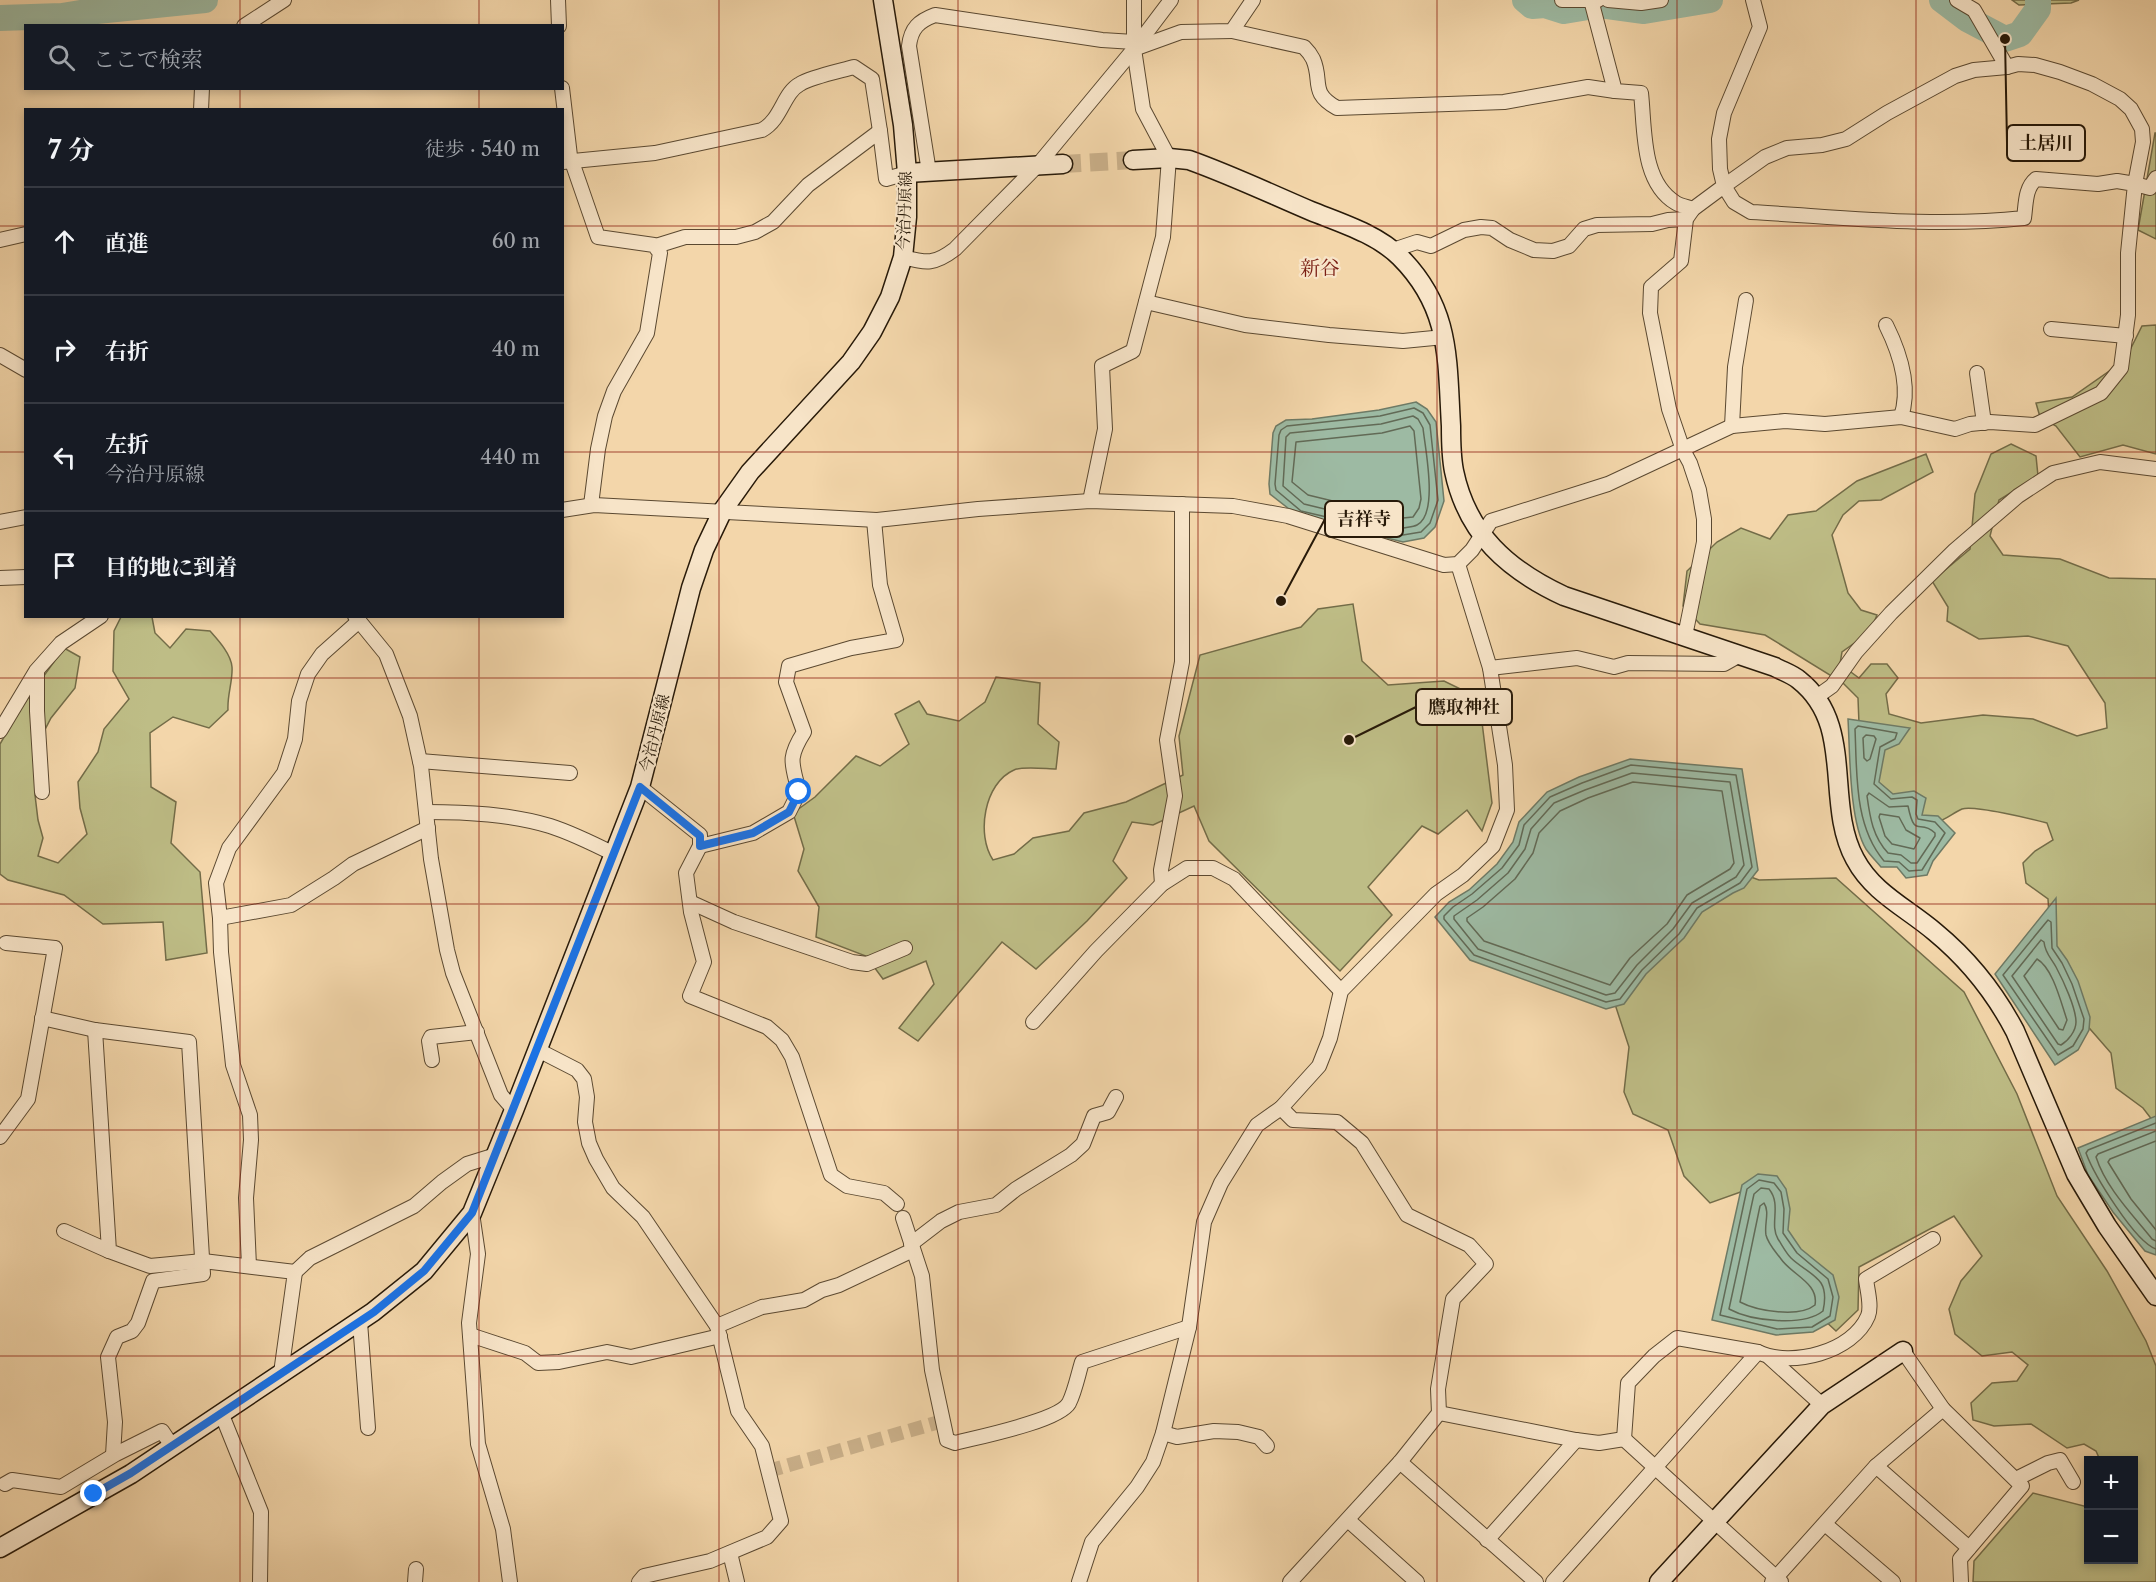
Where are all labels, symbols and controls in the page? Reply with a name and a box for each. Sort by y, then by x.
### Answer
search box [24,24,564,90]
icon: search [45,41,78,74]
text: ここで検索 [93,46,203,73]
callout: 土居川 [2007,125,2085,161]
text: 土居川 [2019,132,2073,154]
text: 7 分 [48,134,94,166]
text: 徒歩 · 540 m [425,137,540,161]
street label: 今治丹原線 [893,171,915,251]
icon: ahead [48,225,81,258]
text: 60 m [492,229,540,253]
text: 直進 [105,230,149,257]
district label: 新谷 [1300,256,1340,280]
icon: right [48,333,81,366]
text: 40 m [492,337,540,361]
text: 右折 [105,338,149,365]
text: 左折 [105,431,149,458]
icon: left [48,441,81,474]
text: 440 m [480,445,540,469]
text: 今治丹原線 [105,462,205,486]
callout: 吉祥寺 [1325,501,1403,537]
text: 吉祥寺 [1337,508,1391,530]
icon: arrive [48,549,81,582]
text: 目的地に到着 [105,554,237,581]
callout: 鷹取神社 [1416,689,1512,725]
street label: 今治丹原線 [635,692,673,774]
text: 鷹取神社 [1428,696,1500,718]
route start [785,778,811,804]
map controls [2084,1456,2138,1564]
button: + [2084,1456,2138,1510]
route end [80,1480,106,1506]
button: − [2084,1510,2138,1564]

